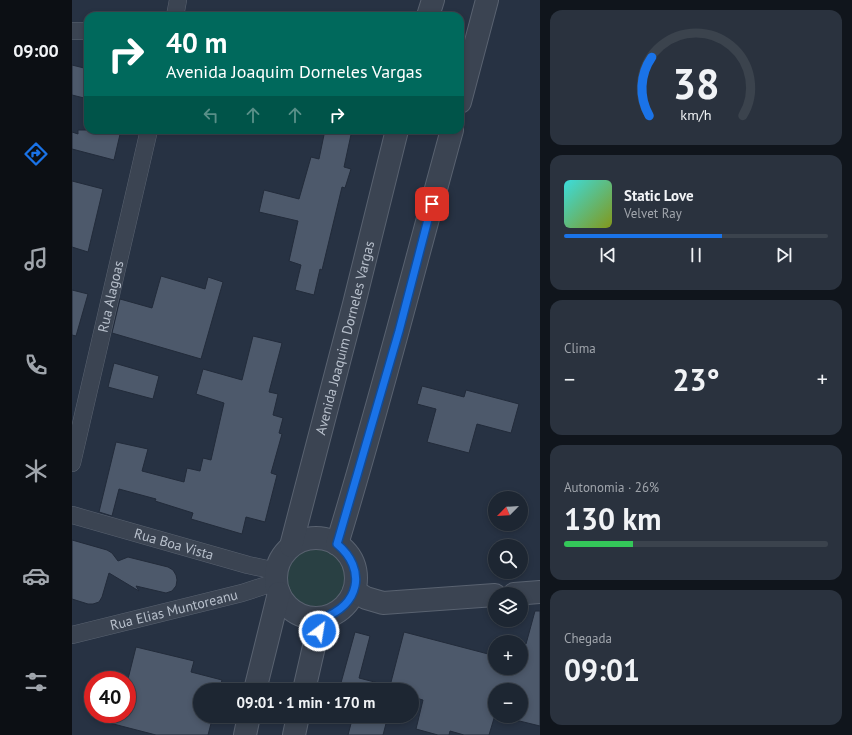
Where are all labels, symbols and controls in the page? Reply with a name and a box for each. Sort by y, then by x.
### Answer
text: 40 m [166,24,227,61]
icon: right [100,28,152,80]
text: 09:00 [13,39,59,62]
text: 38 [672,56,720,109]
text: Avenida Joaquim Dorneles Vargas [166,60,422,83]
icon: left [200,104,222,126]
icon: ahead [242,104,264,126]
icon: ahead [284,104,306,126]
icon: right [326,104,348,126]
text: km/h [680,104,712,123]
icon: directions [22,140,50,168]
text: Static Love [624,186,694,205]
pin [415,187,449,221]
icon: arrive [421,193,443,215]
text: Velvet Ray [624,205,682,222]
street label: Avenida Joaquim Dorneles Vargas [311,239,378,437]
icon: previous [597,244,619,266]
icon: pause [685,244,707,266]
icon: next [773,244,795,266]
icon: music [22,245,50,273]
street label: Rua Alagoas [94,259,128,334]
text: Clima [564,340,596,357]
icon: phone [22,351,50,379]
text: 23° [672,360,720,399]
text: − [564,365,575,393]
text: + [817,365,828,393]
icon: climate [22,457,50,485]
text: Autonomia · 26% [564,479,659,496]
north arrow [488,491,528,531]
map controls [488,491,528,723]
text: 130 km [564,499,662,538]
street label: Rua Boa Vista [132,524,216,564]
button: search [488,539,528,579]
icon: car [22,562,50,590]
street label: Rua Elias Muntoreanu [108,585,240,634]
button: layers [488,587,528,627]
position arrow [298,610,340,652]
text: Chegada [564,630,612,647]
button: + [488,635,528,675]
text: 09:01 [564,650,640,689]
icon: filters [22,668,50,696]
speed limit sign: 40 [84,671,136,723]
button: − [488,683,528,723]
text: 09:01 · 1 min · 170 m [237,693,375,712]

